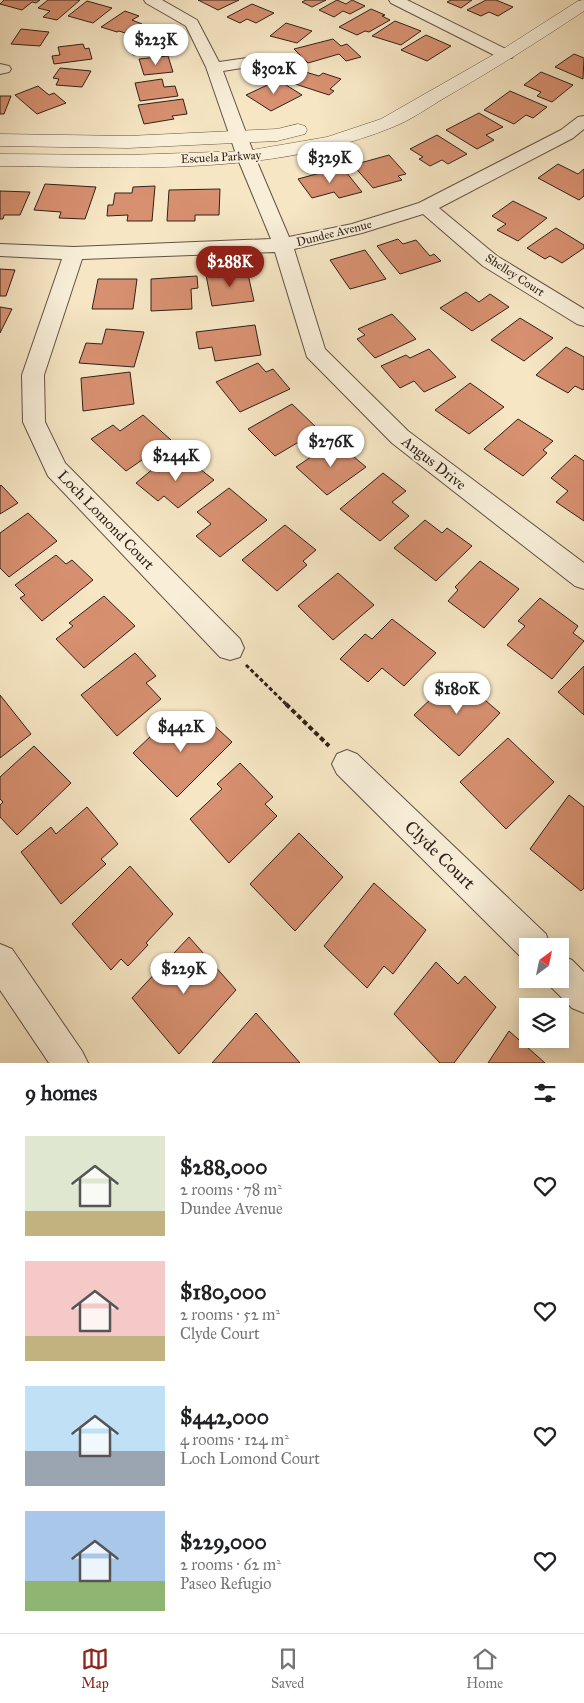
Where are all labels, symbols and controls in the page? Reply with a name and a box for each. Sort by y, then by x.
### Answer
pin: $223K [121,23,191,66]
text: $223K [134,30,178,49]
pin: $302K [239,52,309,95]
text: $302K [252,59,296,78]
pin: $329K [295,142,365,184]
street label: Escuela Parkway [180,148,262,166]
text: $329K [308,148,352,167]
street label: Dundee Avenue [295,217,373,249]
pin: $288K [195,246,265,288]
street label: Shelley Court [483,251,548,300]
text: $288K [207,252,253,271]
pin: $276K [296,426,366,468]
text: $276K [308,432,354,451]
street label: Angus Drive [397,432,470,494]
pin: $244K [141,440,211,482]
text: $244K [153,446,199,465]
street label: Loch Lomond Court [54,467,159,574]
pin: $180K [422,672,492,715]
text: $180K [434,679,480,698]
pin: $442K [146,710,216,753]
text: $442K [158,717,204,736]
street label: Clyde Court [400,816,480,895]
north arrow [519,938,569,988]
map controls [519,938,569,1048]
pin: $229K [149,952,219,995]
text: $229K [161,959,207,978]
button: layers [519,998,569,1048]
icon: filters [531,1079,559,1107]
text: 9 homes [25,1080,97,1106]
text: $288,000 [180,1154,267,1180]
icon: home [65,1156,125,1216]
icon: heart [531,1172,559,1200]
text: 2 rooms · 78 m² [180,1180,282,1199]
text: Dundee Avenue [180,1199,283,1218]
text: $180,000 [180,1279,266,1305]
icon: home [65,1281,125,1341]
icon: heart [531,1297,559,1325]
text: 2 rooms · 52 m² [180,1305,280,1324]
text: Clyde Court [180,1324,260,1343]
text: $442,000 [180,1404,269,1430]
icon: home [65,1406,125,1466]
icon: heart [531,1422,559,1450]
text: 4 rooms · 124 m² [180,1430,289,1449]
text: Loch Lomond Court [180,1449,320,1468]
text: $229,000 [180,1529,267,1555]
icon: home [65,1531,125,1591]
icon: heart [531,1547,559,1575]
text: 2 rooms · 62 m² [180,1555,281,1574]
text: Paseo Refugio [180,1574,271,1593]
tab: Map [81,1645,109,1692]
tab: Saved [271,1645,304,1692]
tab: Home [466,1645,503,1692]

